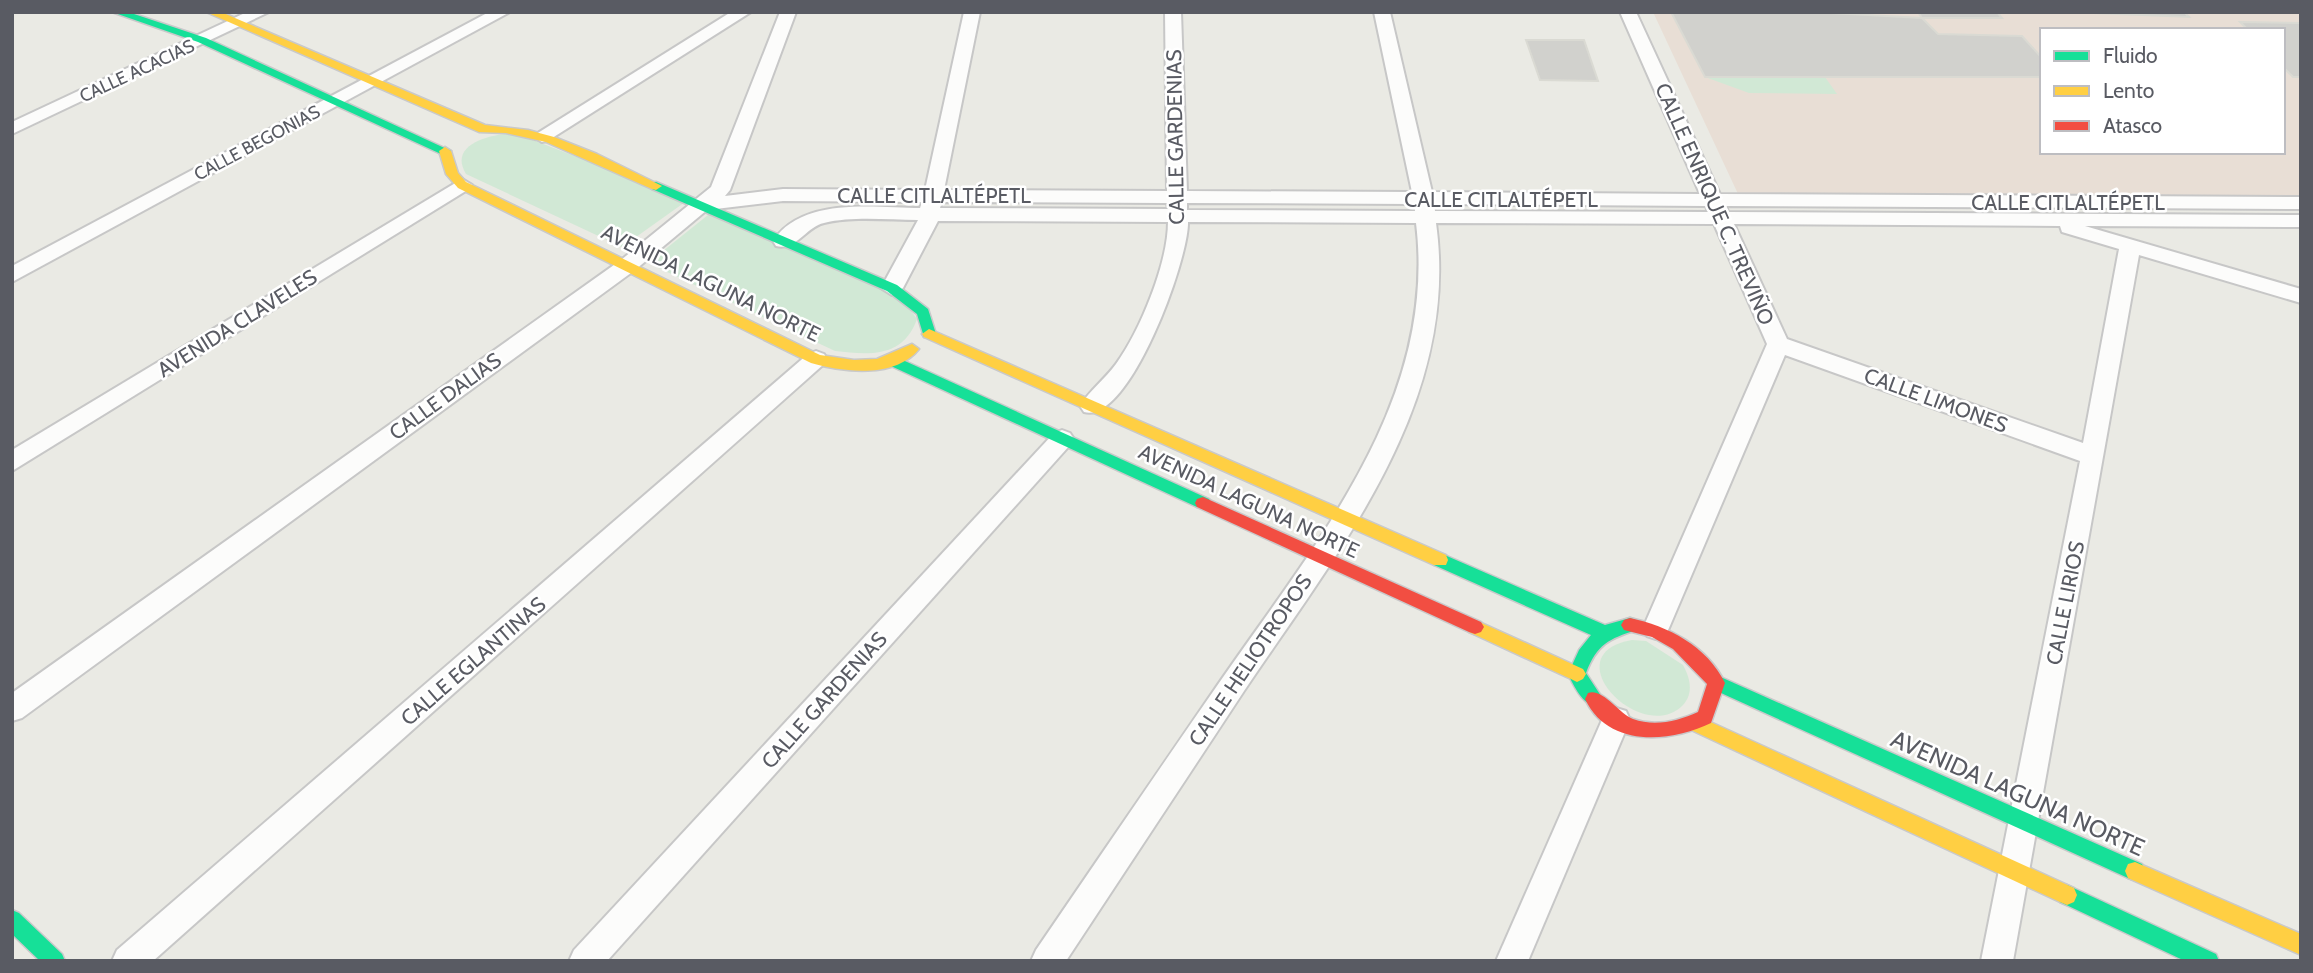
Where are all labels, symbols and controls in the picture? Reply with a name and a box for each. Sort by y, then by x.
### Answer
legend [2040,28,2285,154]
street label: CALLE ACACIAS [76,35,198,107]
text: Fluido [2103,43,2158,68]
street label: CALLE GARDENIAS [1161,49,1189,225]
text: Lento [2103,78,2154,103]
street label: CALLE ENRIQUE C. TREVIÑO [1650,79,1781,329]
street label: CALLE BEGONIAS [190,101,324,185]
text: Atasco [2103,113,2162,138]
street label: CALLE CITLALTÉPETL [837,183,1031,208]
street label: CALLE CITLALTÉPETL [1404,187,1598,212]
street label: CALLE CITLALTÉPETL [1971,190,2165,215]
street label: AVENIDA LAGUNA NORTE [598,219,824,347]
street label: AVENIDA CLAVELES [153,264,321,382]
street label: CALLE DALIAS [384,347,506,445]
street label: CALLE LIMONES [1861,362,2011,438]
street label: AVENIDA LAGUNA NORTE [1135,439,1363,563]
street label: CALLE LIRIOS [2041,539,2089,667]
street label: CALLE HELIOTROPOS [1183,569,1317,751]
street label: CALLE EGLANTINAS [396,591,550,731]
street label: CALLE GARDENIAS [756,627,892,773]
street label: AVENIDA LAGUNA NORTE [1887,724,2149,862]

